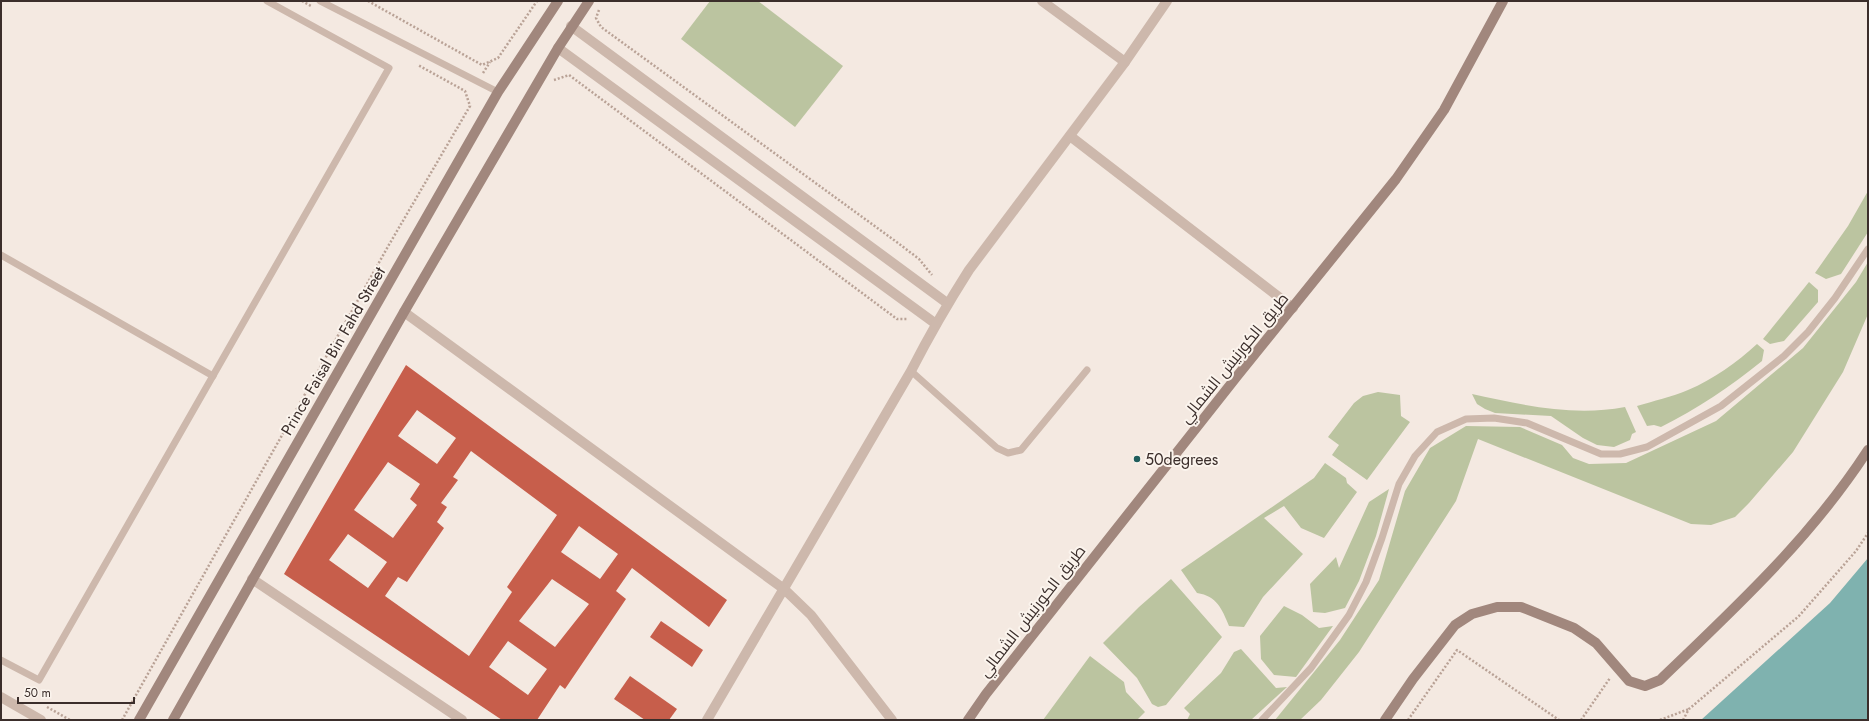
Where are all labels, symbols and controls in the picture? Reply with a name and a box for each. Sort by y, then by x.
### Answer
street label: Prince Faisal Bin Fahd Street [275,262,391,440]
street label: طريق الكورنيش الشمالي [1174,288,1295,429]
place label: 50degrees [1145,448,1218,471]
marker: 50degrees [1132,454,1142,464]
street label: طريق الكورنيش الشمالي [973,540,1093,683]
scale bar [18,679,134,705]
text: 50 m [24,684,51,702]

